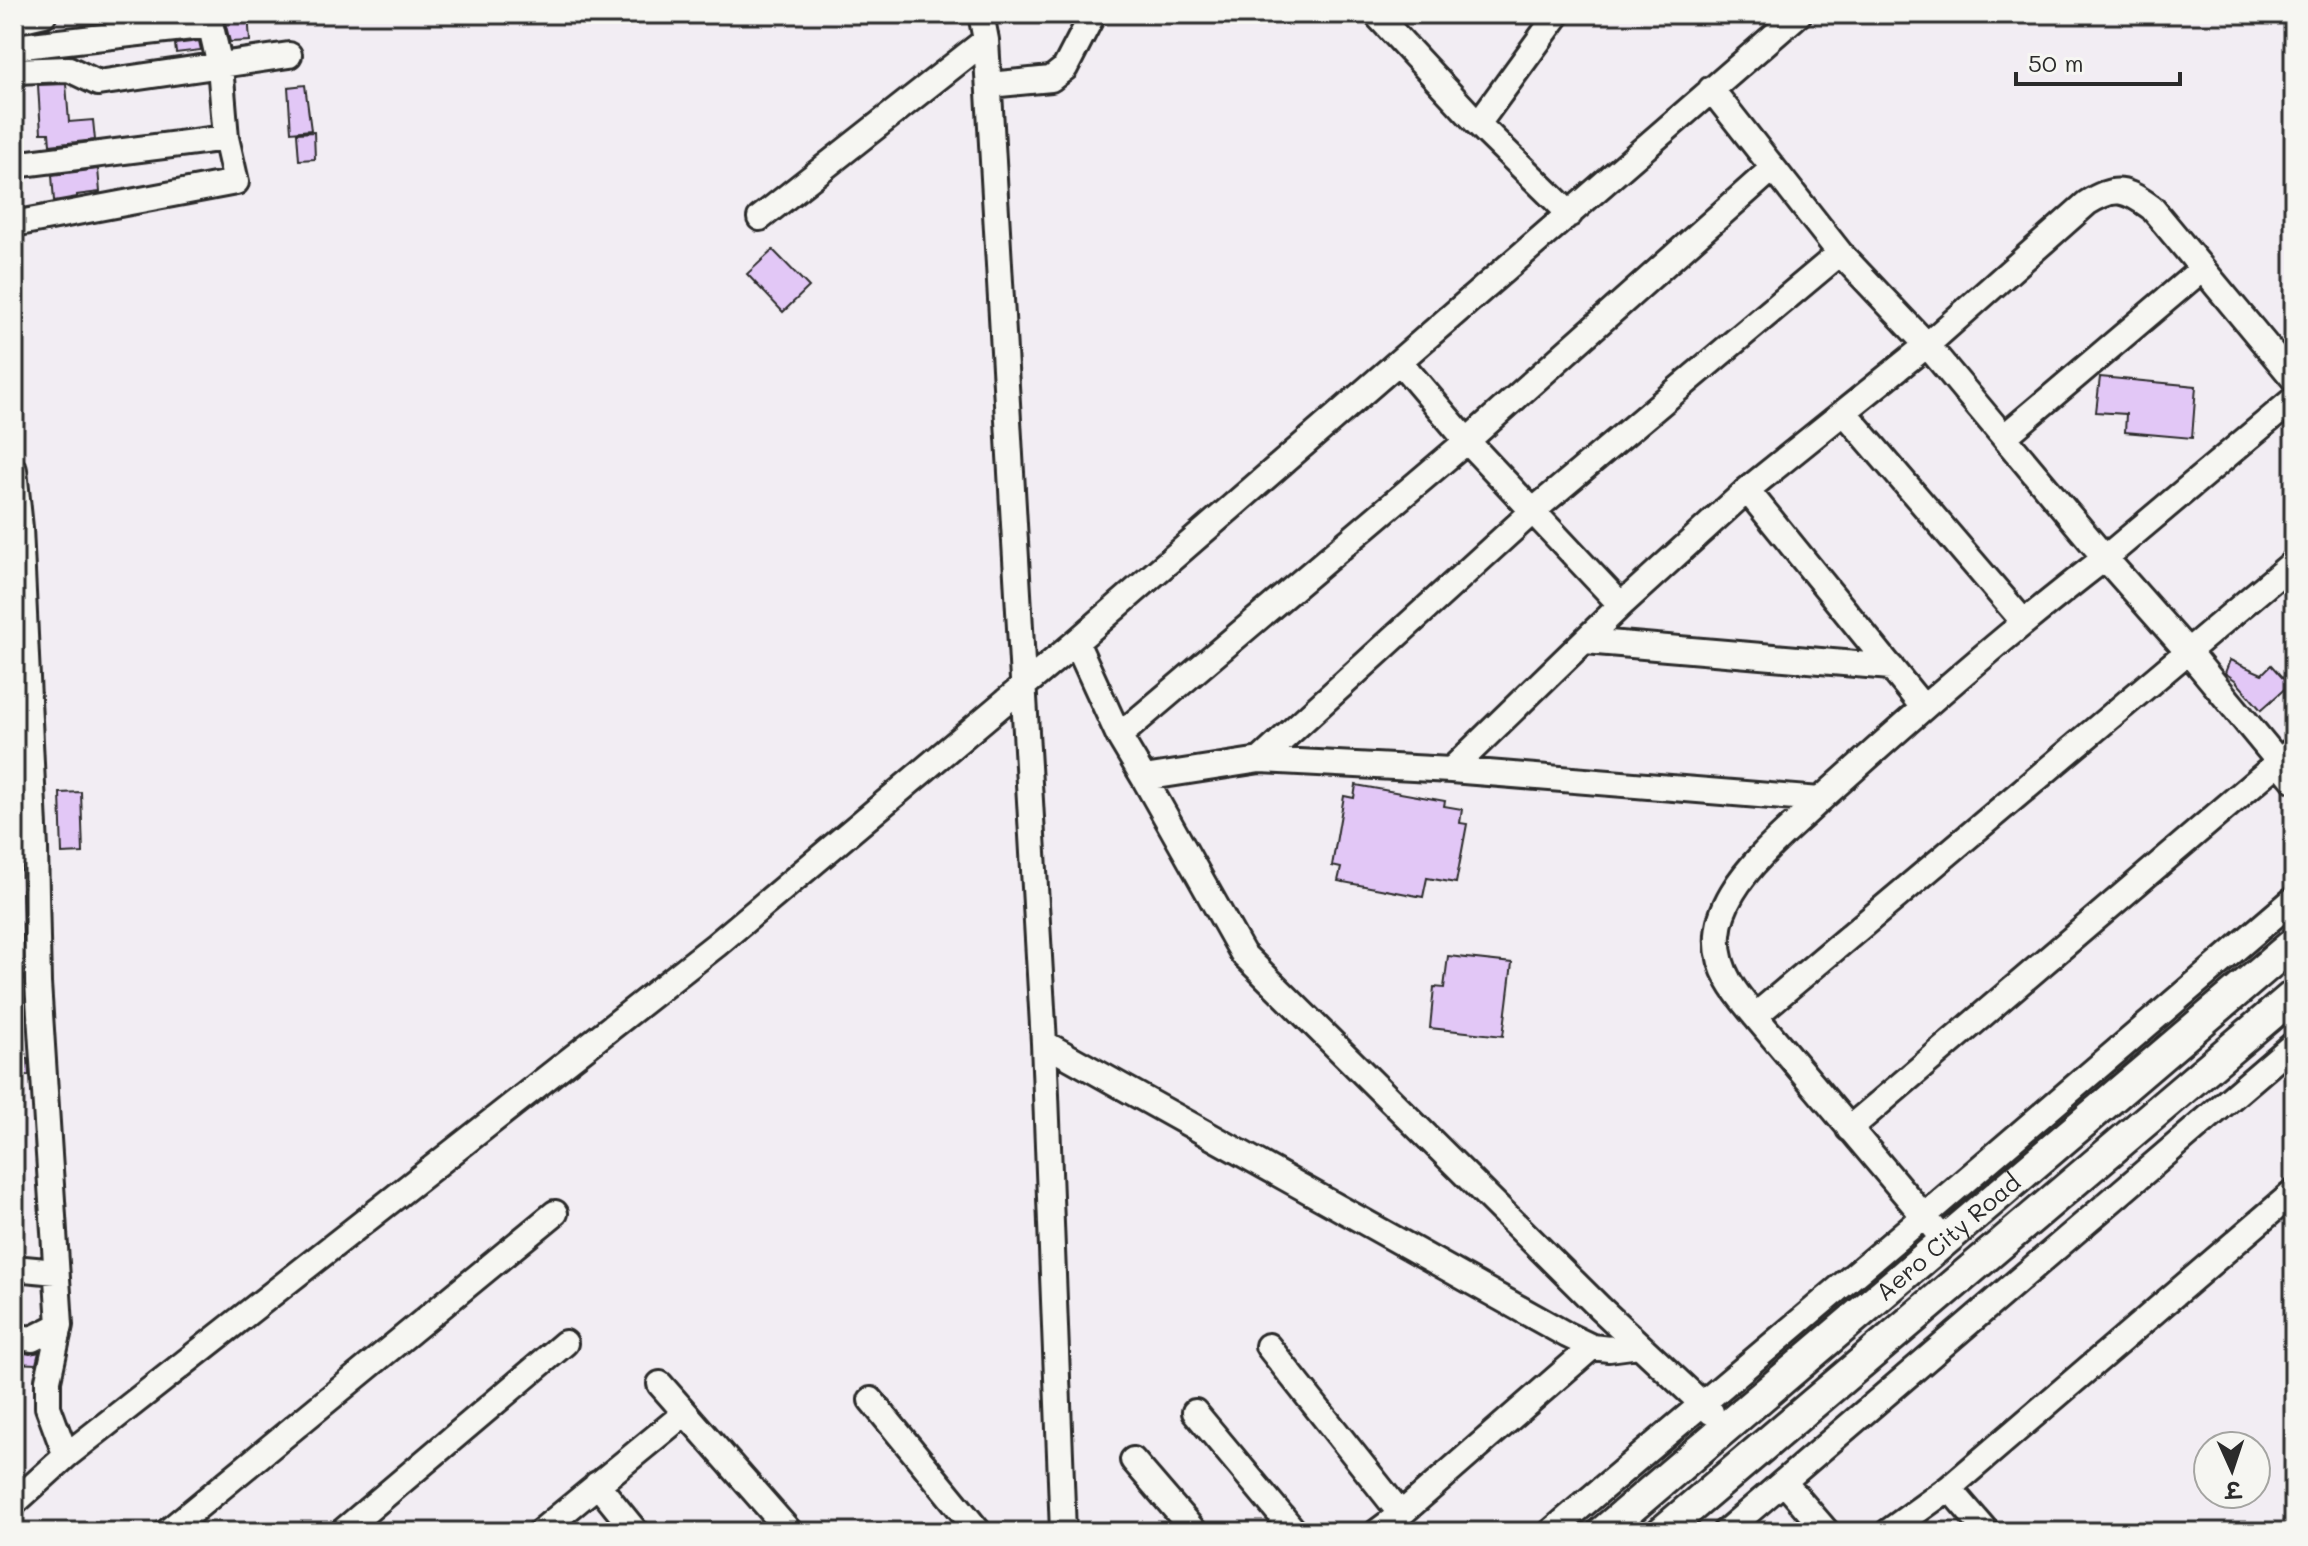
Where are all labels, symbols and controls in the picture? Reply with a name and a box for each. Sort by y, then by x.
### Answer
scale bar [2016,36,2180,86]
text: 50 m [2028,47,2084,78]
street label: Aero City Road [1869,1166,2026,1307]
north arrow [2192,1430,2272,1510]
text: उ [2223,1476,2243,1505]

